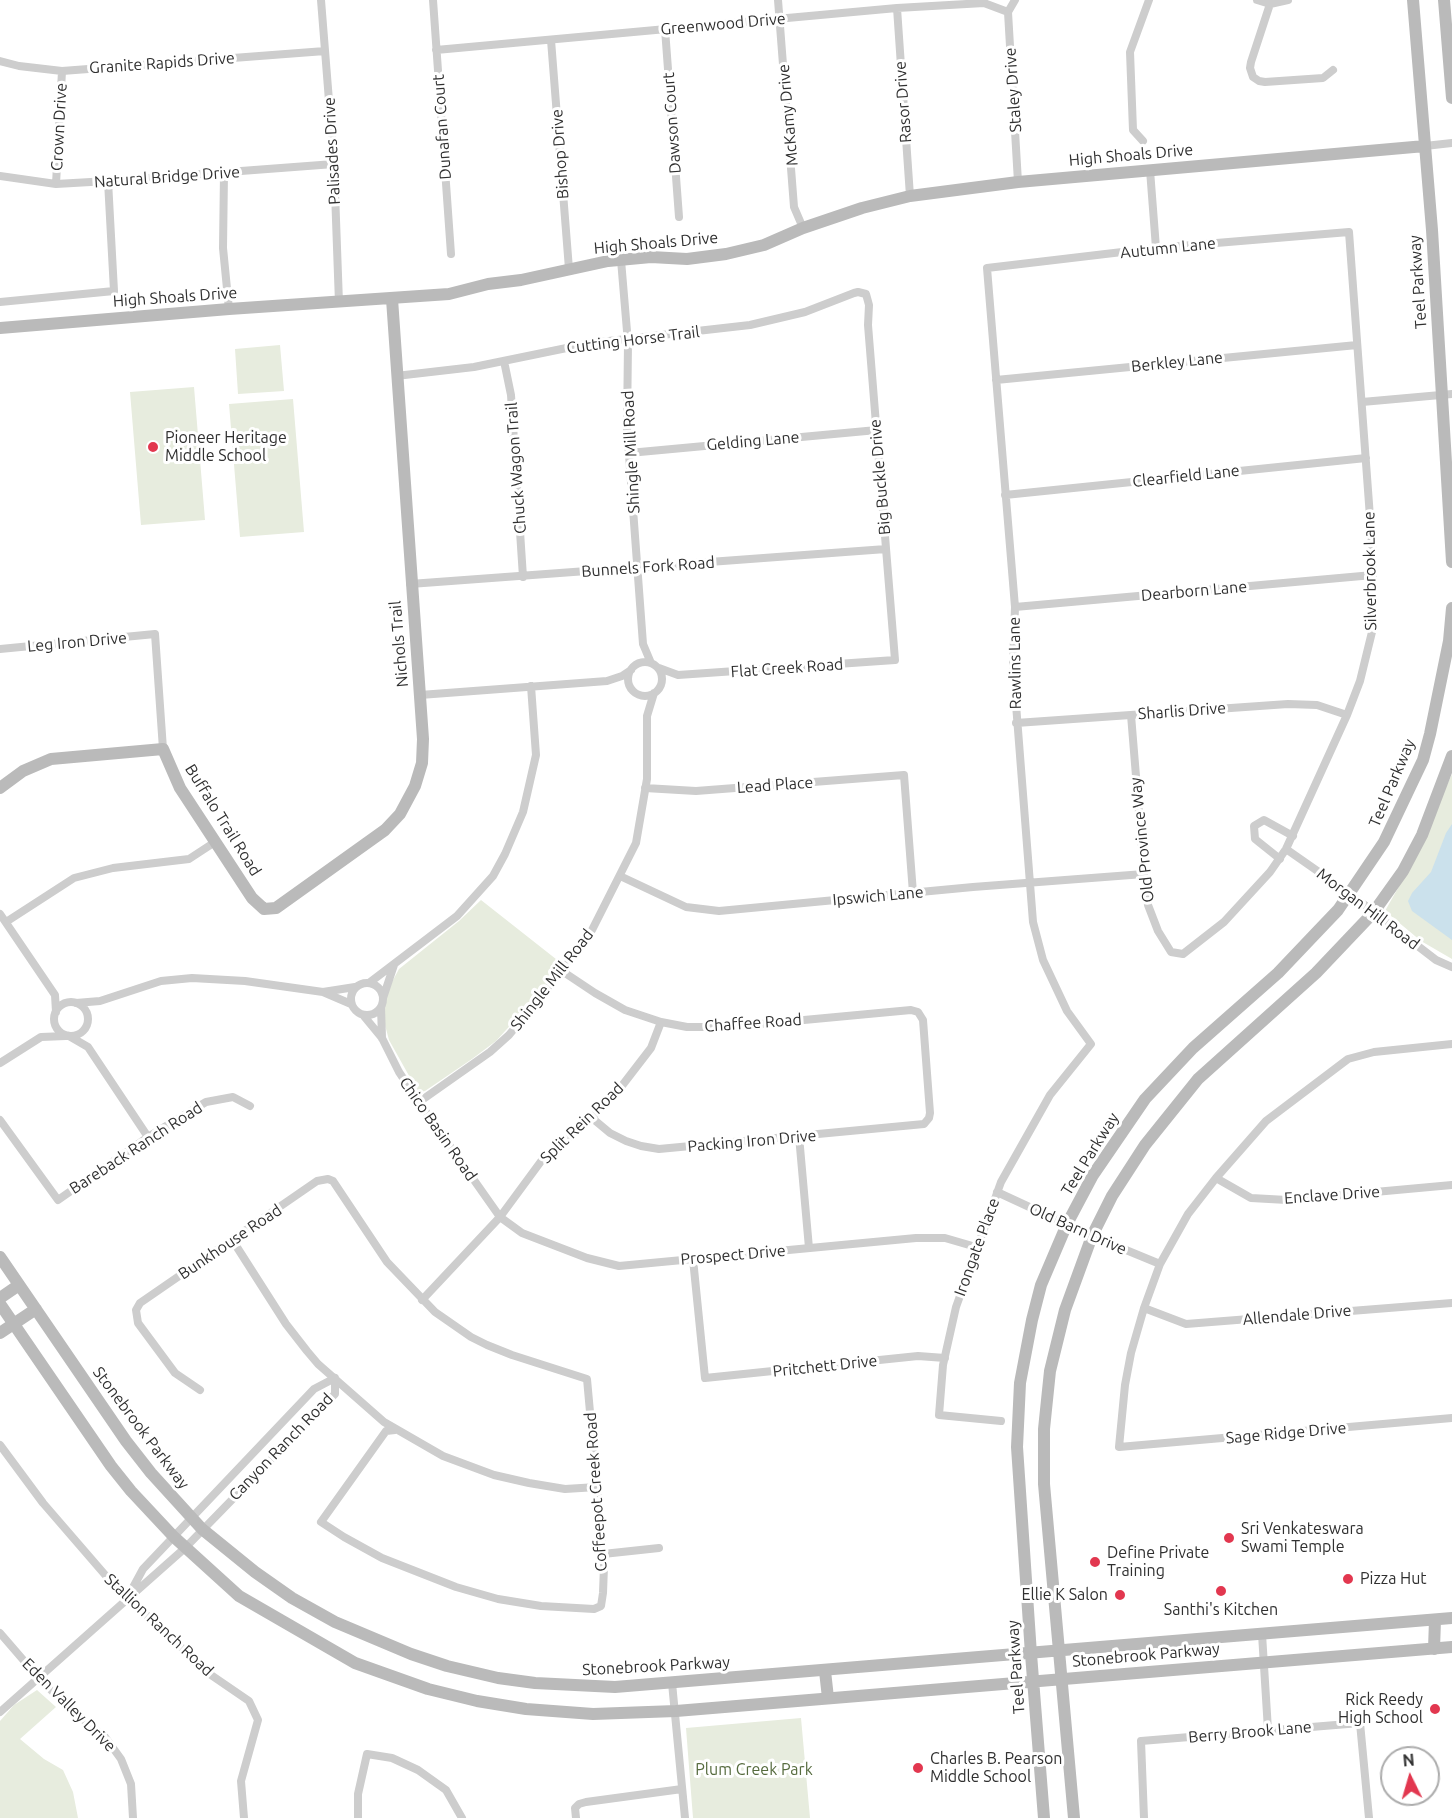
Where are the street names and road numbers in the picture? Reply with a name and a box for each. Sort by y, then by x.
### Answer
street label: Greenwood Drive [660,9,786,39]
street label: Staley Drive [1000,47,1026,133]
street label: Granite Rapids Drive [89,48,235,78]
street label: Rasor Drive [891,60,915,144]
street label: McKamy Drive [774,63,802,167]
street label: Dawson Court [659,72,685,174]
street label: Dunafan Court [429,74,455,180]
street label: Crown Drive [47,82,71,172]
street label: Palisades Drive [320,97,344,205]
street label: Bishop Drive [547,108,573,200]
street label: High Shoals Drive [1068,140,1194,170]
street label: Natural Bridge Drive [93,162,241,192]
street label: High Shoals Drive [593,228,719,258]
street label: Autumn Lane [1119,233,1217,263]
street label: Teel Parkway [1405,235,1431,329]
street label: High Shoals Drive [112,283,238,311]
street label: Cutting Horse Trail [565,322,701,358]
street label: Berkley Lane [1130,348,1224,376]
street label: Shingle Mill Road [618,390,644,514]
street label: Chuck Wagon Trail [502,401,530,535]
street label: Big Buckle Drive [865,418,895,536]
street label: Gelding Lane [706,427,800,455]
street label: Clearfield Lane [1132,461,1240,491]
street label: Silverbrook Lane [1359,511,1381,631]
street label: Bunnels Fork Road [581,553,715,581]
street label: Dearborn Lane [1140,577,1248,605]
street label: Nichols Trail [386,600,412,688]
street label: Rawlins Lane [1005,616,1025,710]
street label: Leg Iron Drive [26,628,128,656]
street label: Flat Creek Road [730,654,844,682]
street label: Sharlis Drive [1137,698,1227,724]
street label: Teel Parkway [1365,736,1419,830]
street label: Buffalo Trail Road [181,761,265,879]
street label: Lead Place [736,773,814,797]
street label: Old Province Way [1126,776,1158,904]
street label: Morgan Hill Road [1313,864,1423,954]
street label: Ipswich Lane [832,882,924,910]
street label: Shingle Mill Road [507,926,597,1034]
street label: Chaffee Road [704,1010,802,1036]
street label: Chico Basin Road [395,1073,481,1185]
street label: Split Rein Road [536,1079,628,1167]
street label: Bareback Ranch Road [66,1098,206,1198]
street label: Teel Parkway [1057,1109,1123,1199]
street label: Packing Iron Drive [687,1126,817,1156]
street label: Enclave Drive [1283,1182,1381,1208]
street label: Irongate Place [950,1195,1004,1299]
street label: Old Barn Drive [1026,1199,1130,1259]
street label: Bunkhouse Road [175,1200,285,1284]
street label: Prospect Drive [680,1241,786,1269]
street label: Allendale Drive [1242,1301,1352,1329]
street label: Pritchett Drive [772,1351,878,1381]
street label: Stonebrook Parkway [89,1363,193,1493]
street label: Canyon Ranch Road [225,1390,337,1504]
street label: Coffeepot Creek Road [581,1412,611,1572]
street label: Sage Ridge Drive [1225,1418,1347,1448]
street label: Stallion Ranch Road [101,1570,217,1680]
street label: Teel Parkway [1003,1620,1029,1714]
street label: Stonebrook Parkway [1071,1639,1221,1671]
street label: Stonebrook Parkway [582,1653,730,1679]
street label: Eden Valley Drive [18,1654,120,1756]
street label: Berry Brook Lane [1187,1717,1313,1747]

